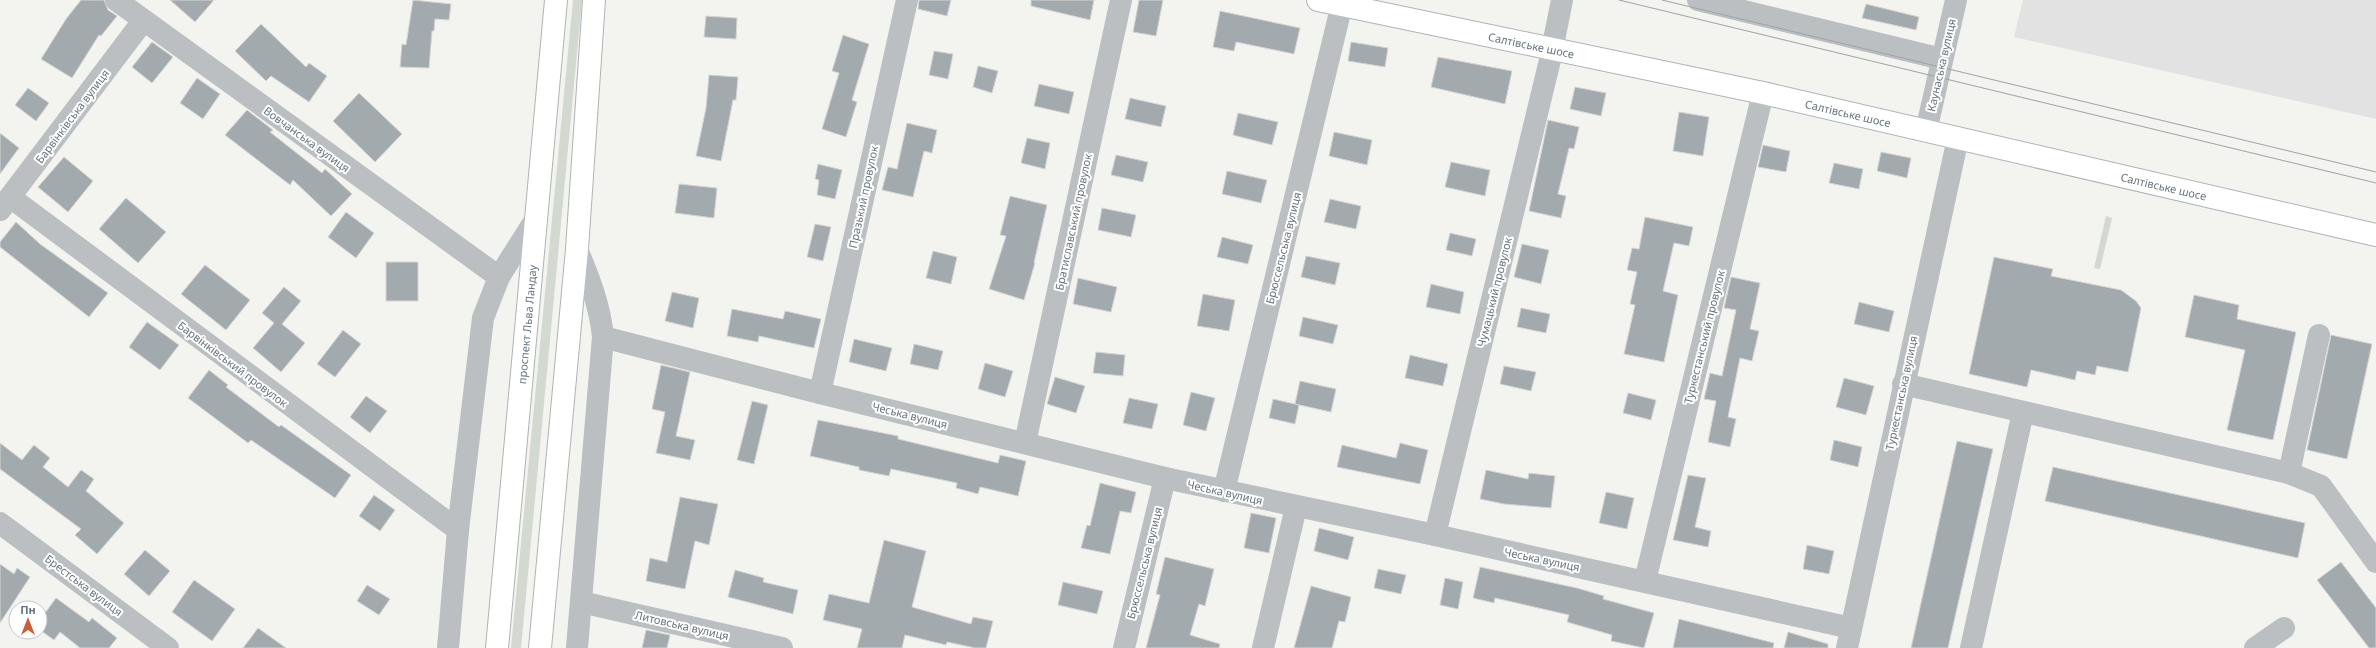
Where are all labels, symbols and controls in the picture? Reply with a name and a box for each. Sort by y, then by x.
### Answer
street label: Каунаська вулиця [1923,17,1959,113]
street label: Салтівське шосе [1487,28,1576,61]
street label: Барвінківська вулиця [32,66,112,166]
street label: Салтівське шосе [1804,96,1892,130]
street label: Вовчанська вулиця [261,103,353,175]
street label: Празький провулок [845,144,881,250]
street label: Братиславський провулок [1051,152,1095,292]
street label: Салтівське шосе [2119,169,2208,203]
street label: Брюссельська вулиця [1262,190,1304,306]
street label: Чумацький провулок [1473,235,1515,348]
street label: проспект Льва Ландау [514,264,539,385]
street label: Туркестанський провулок [1680,269,1728,405]
street label: Барвінківський провулок [175,318,291,410]
street label: Туркестанська вулиця [1882,334,1920,452]
street label: Чеська вулиця [871,398,949,432]
street label: Чеська вулиця [1186,476,1264,508]
street label: Брюссельська вулиця [1123,505,1165,621]
street label: Чеська вулиця [1503,544,1581,574]
street label: Брестська вулиця [42,551,126,619]
north arrow [8,600,48,640]
text: Пн [20,602,36,617]
street label: Литовська вулиця [634,607,730,643]

